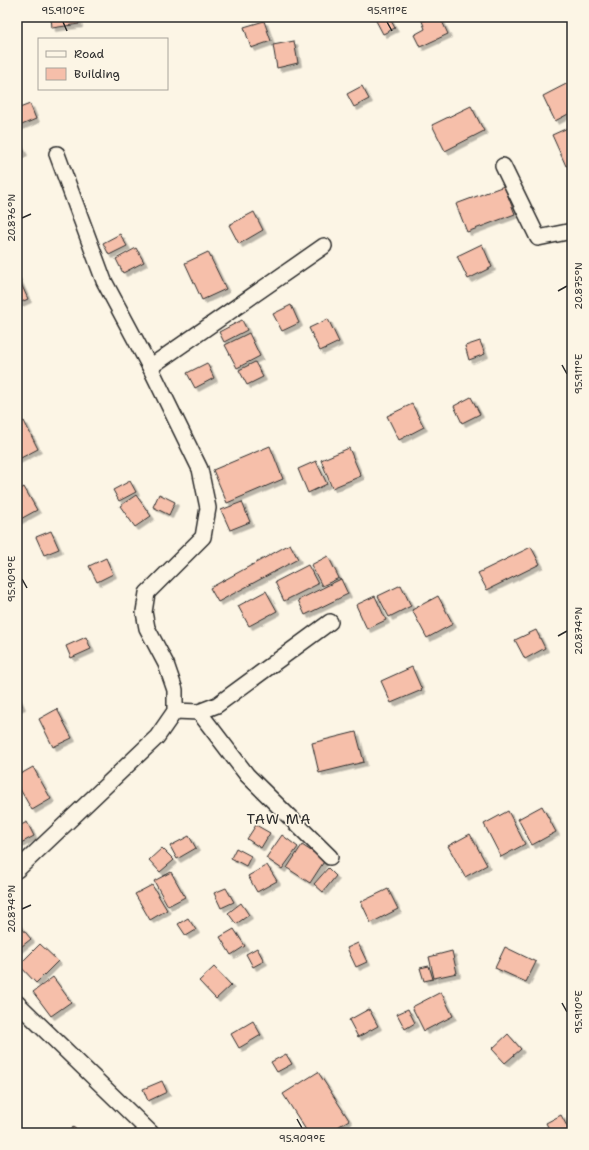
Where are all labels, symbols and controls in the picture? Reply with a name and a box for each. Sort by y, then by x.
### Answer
text: 95.910°E [41,4,85,17]
text: 95.911°E [367,4,407,17]
legend [38,38,168,90]
text: Road [74,46,105,62]
text: Building [74,66,120,82]
text: 20.876°N [5,194,18,242]
text: 20.875°N [572,262,585,310]
text: 95.911°E [572,354,585,394]
text: 95.909°E [5,556,18,602]
text: 20.874°N [572,607,585,655]
district label: TAW MA [247,810,311,828]
text: 20.874°N [5,885,18,933]
text: 95.910°E [572,990,585,1034]
text: 95.909°E [279,1132,325,1145]

